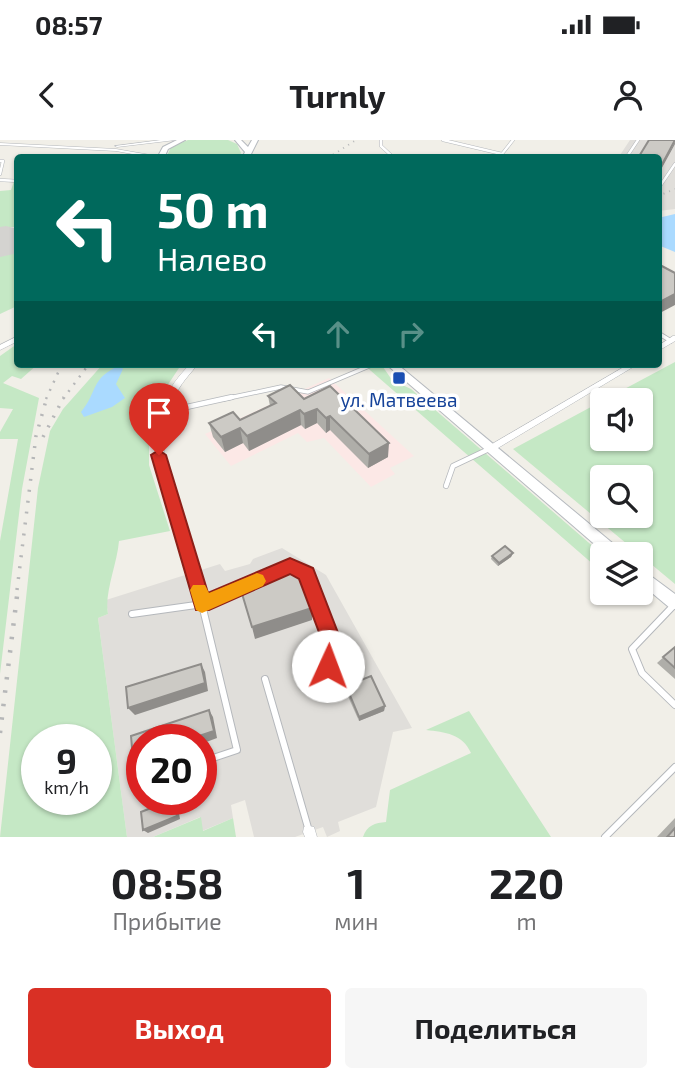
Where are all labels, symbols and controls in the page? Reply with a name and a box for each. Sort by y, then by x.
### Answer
text: 08:57 [35,9,102,40]
icon: back [28,76,66,114]
text: Turnly [289,76,386,114]
icon: person [609,76,647,114]
text: 50 m [157,179,269,238]
icon: left [42,182,133,273]
text: Налево [157,239,267,277]
icon: left [246,315,284,353]
icon: ahead [319,315,357,353]
icon: right [392,315,430,353]
marker: ул. Матвеева [391,370,407,386]
pin [129,383,189,455]
place label: ул. Матвеева [340,388,458,412]
map controls [590,388,653,605]
button: sound [590,388,653,451]
icon: arrive [140,394,178,432]
button: search [590,465,653,528]
button: layers [590,542,653,605]
position arrow [291,629,365,703]
speed limit sign: 20 [126,724,217,815]
text: 9 [56,739,77,781]
text: km/h [44,776,89,798]
text: 08:58 [111,857,224,907]
text: 1 [347,857,365,907]
text: 220 [489,857,564,907]
text: Прибытие [112,907,222,935]
text: мин [334,907,378,935]
text: m [517,907,537,935]
button: Выход [28,988,331,1068]
button: Поделиться [345,988,647,1068]

